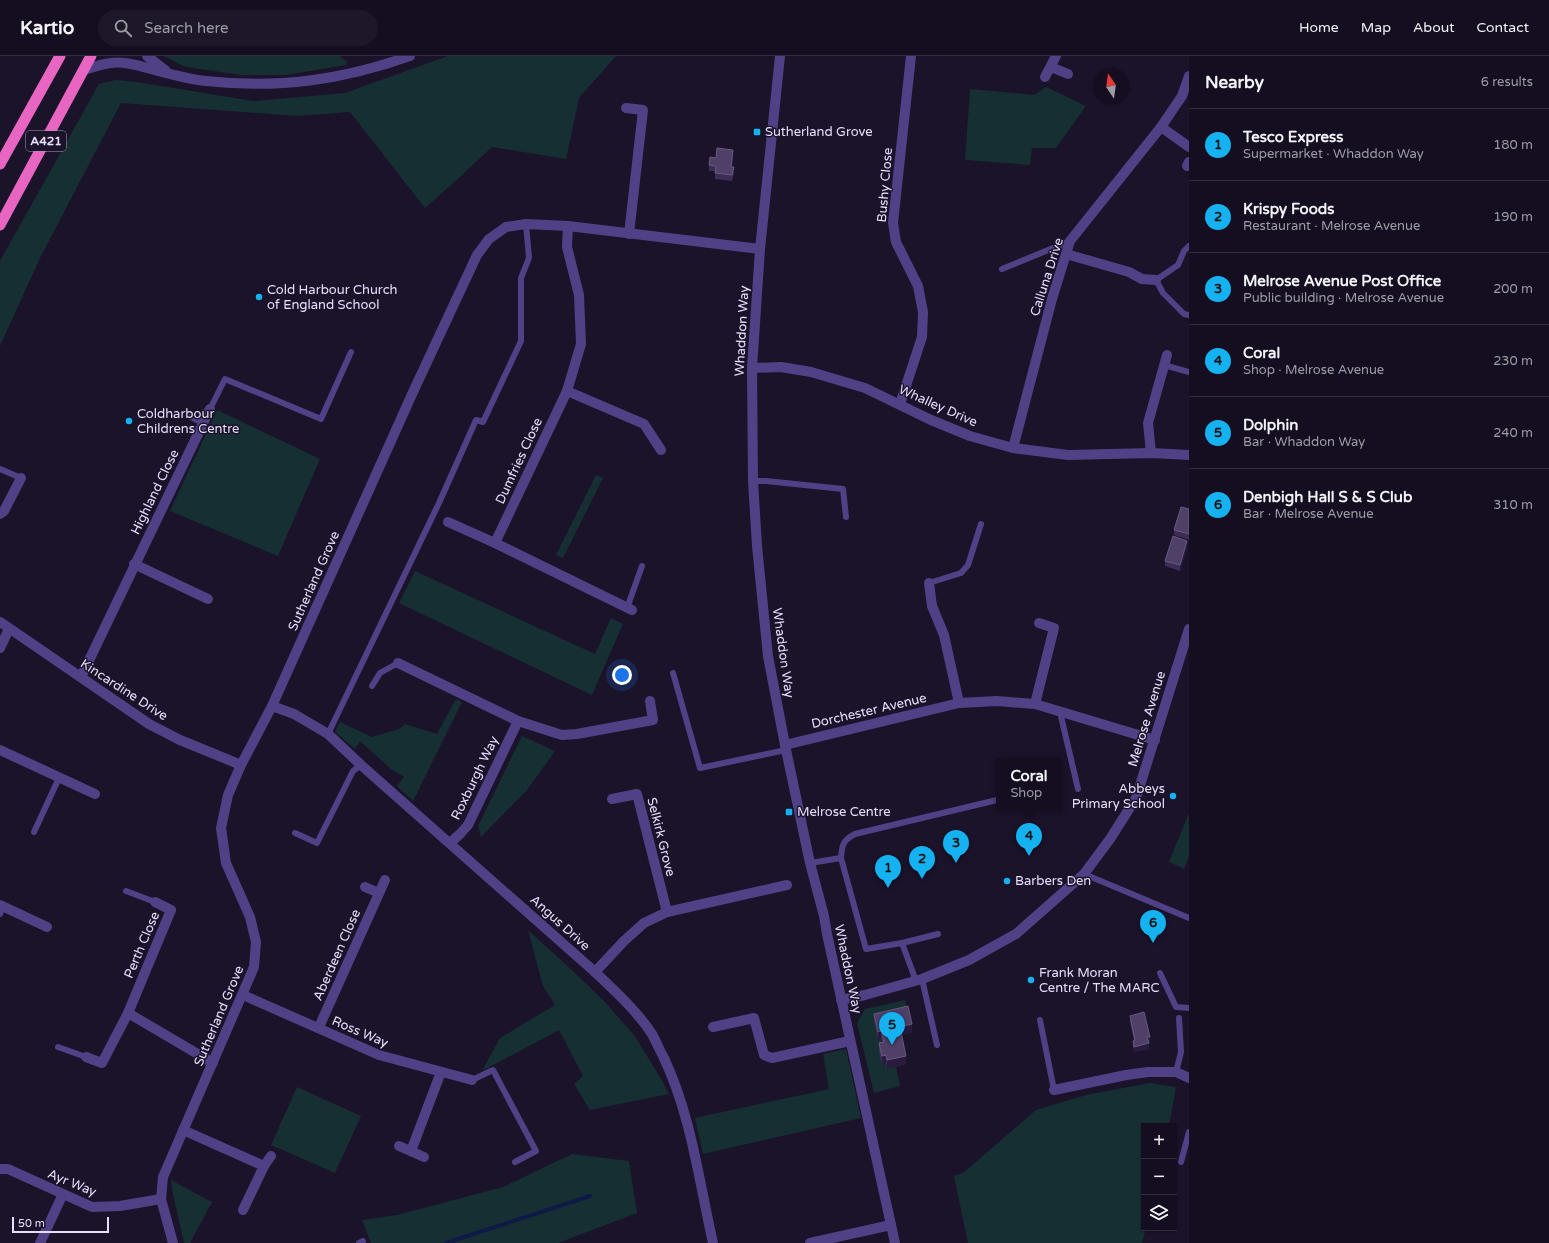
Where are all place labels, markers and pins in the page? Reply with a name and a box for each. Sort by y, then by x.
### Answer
place label: Sutherland Grove [765,124,873,140]
marker: Sutherland Grove [752,127,762,137]
place label: Cold Harbour Church of England School [267,282,397,313]
marker: Cold Harbour Church of England School [254,292,264,302]
place label: Coldharbour Childrens Centre [137,406,239,437]
marker: Coldharbour Childrens Centre [124,416,134,426]
place label: Abbeys Primary School [1072,781,1165,812]
marker: Abbeys Primary School [1168,791,1178,801]
place label: Melrose Centre [797,804,891,820]
marker: Melrose Centre [784,807,794,817]
pin: 4 [1016,823,1042,856]
pin: 3 [943,830,969,863]
pin: 2 [909,846,935,879]
pin: 1 [875,855,901,888]
place label: Barbers Den [1015,873,1091,889]
marker: Barbers Den [1002,876,1012,886]
pin: 6 [1140,910,1166,943]
place label: Frank Moran Centre / The MARC [1039,965,1160,996]
marker: Frank Moran Centre / The MARC [1026,975,1036,985]
pin: 5 [879,1012,905,1045]

